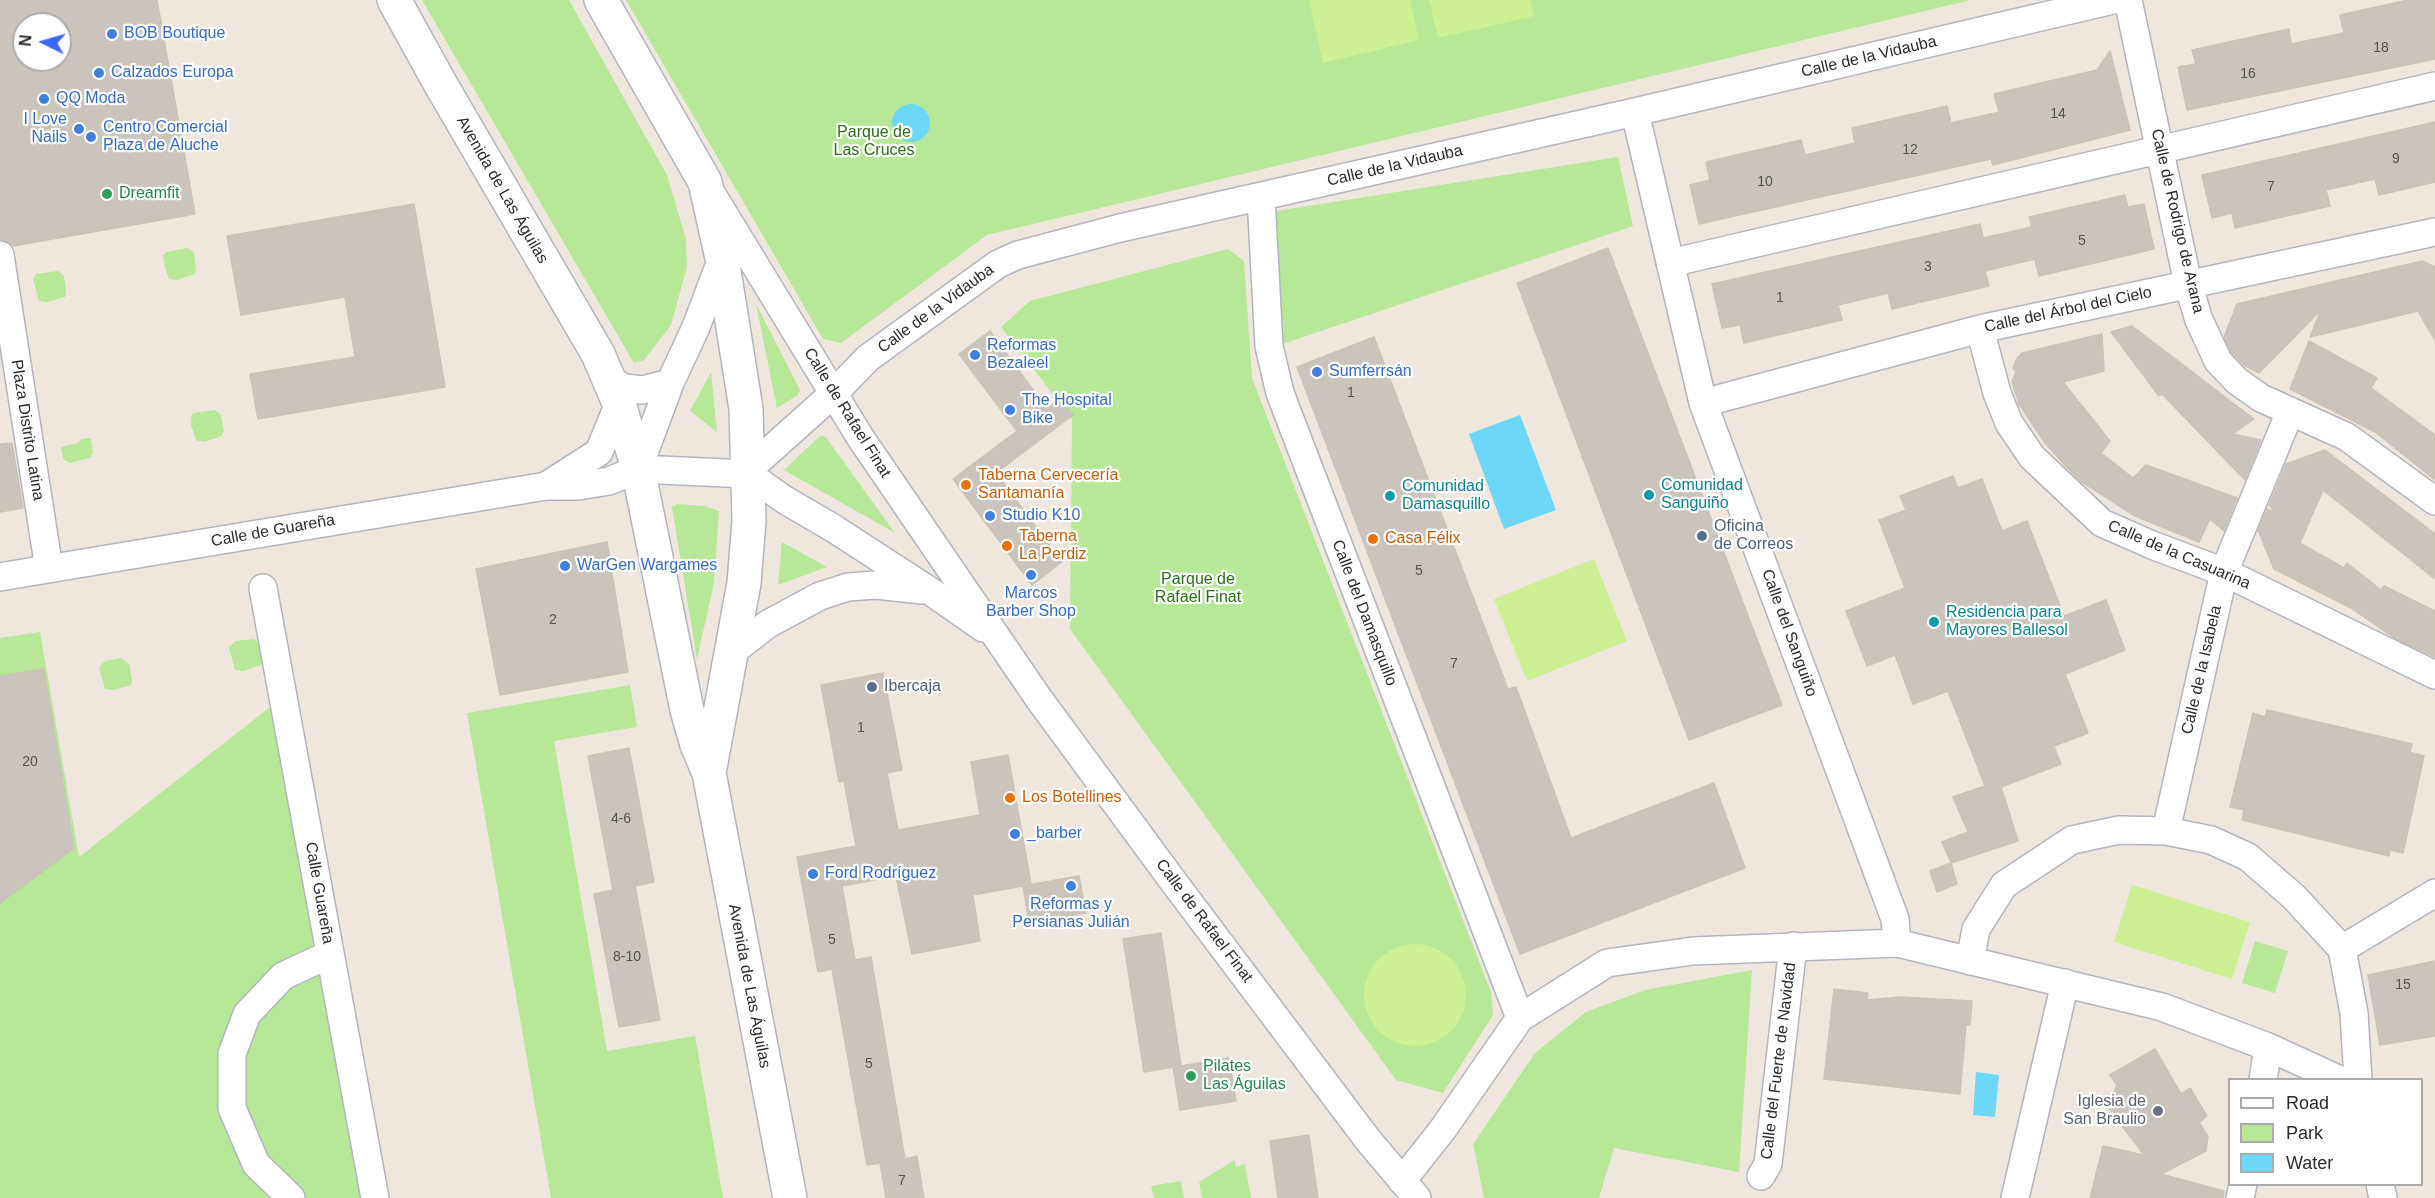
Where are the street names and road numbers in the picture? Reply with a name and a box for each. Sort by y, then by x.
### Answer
street label: Calle de la Vidauba [1799,32,1939,82]
street label: Avenida de Las Águilas [452,113,552,267]
street label: Calle de Rodrigo de Arana [2146,127,2208,315]
street label: Calle de la Vidauba [1325,141,1465,191]
street label: Calle de la Vidauba [874,261,998,357]
street label: Calle del Árbol del Cielo [1982,283,2154,337]
street label: Calle de Rafael Finat [799,345,895,481]
street label: Plaza Distrito Latina [6,358,48,502]
street label: Calle de Guareña [210,511,336,551]
street label: Calle de la Casuarina [2105,516,2253,594]
street label: Calle del Damasquillo [1327,537,1401,689]
street label: Calle del Sanguiño [1757,567,1821,699]
street label: Calle de la Isabela [2178,604,2226,736]
street label: Calle Guareña [301,841,337,945]
street label: Calle de Rafael Finat [1151,856,1257,986]
street label: Avenida de Las Águilas [724,902,774,1070]
street label: Calle del Fuerte de Navidad [1757,961,1801,1161]

